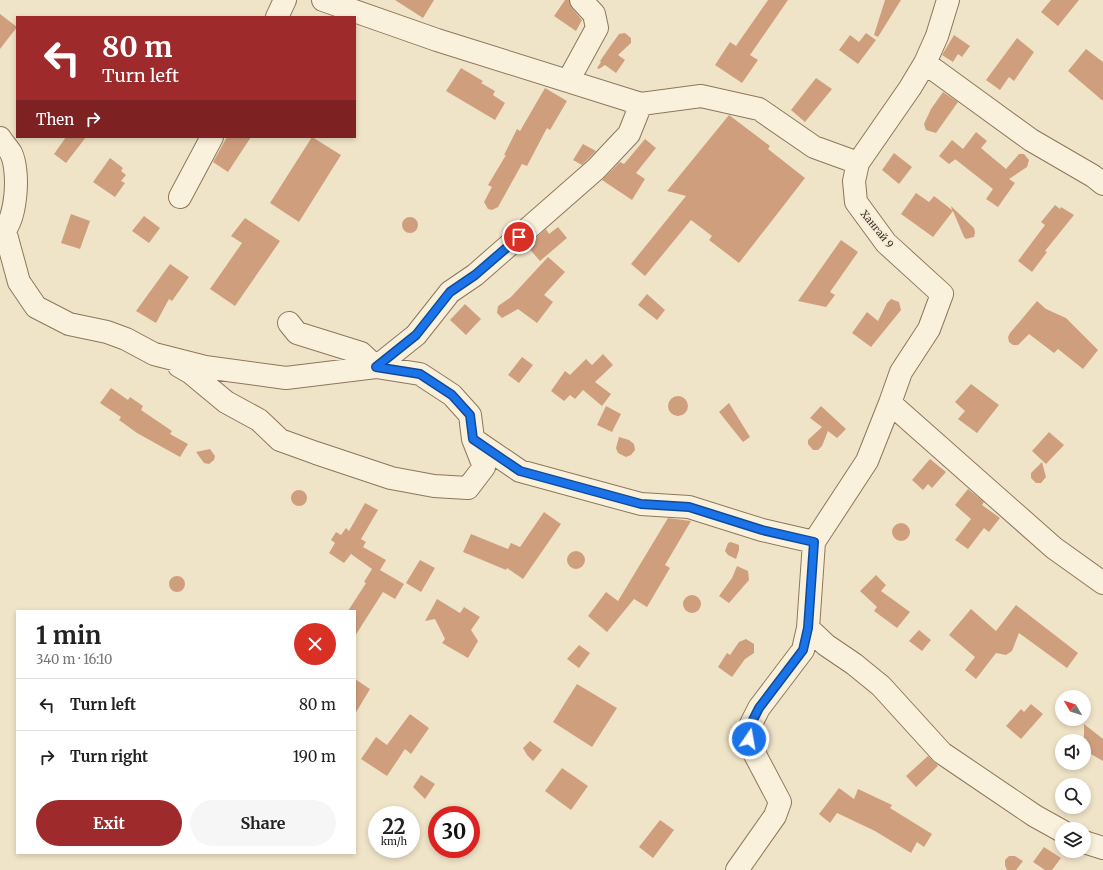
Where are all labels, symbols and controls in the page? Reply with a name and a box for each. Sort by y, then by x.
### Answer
text: 80 m [102,29,173,65]
icon: left [36,32,88,84]
text: Turn left [102,64,179,87]
icon: right [82,108,104,130]
text: Then [36,110,74,129]
street label: Хангай 9 [858,207,896,251]
pin [502,220,536,254]
icon: arrive [508,226,530,248]
text: 1 min [36,620,101,651]
button: close [294,623,336,665]
text: 340 m · 16:10 [36,651,112,668]
north arrow [1055,690,1091,726]
map controls [1055,690,1091,858]
icon: left [36,694,58,716]
text: Turn left [70,695,136,714]
text: 80 m [299,695,336,714]
position arrow [728,718,770,760]
button: sound [1055,734,1091,770]
icon: right [36,746,58,768]
text: Turn right [70,747,148,766]
text: 190 m [293,747,336,766]
button: search [1055,778,1091,814]
button: Exit [36,800,182,846]
button: Share [190,800,336,846]
speed limit sign: 30 [428,806,480,858]
text: 22 [382,814,406,839]
button: layers [1055,822,1091,858]
text: km/h [381,835,407,848]

